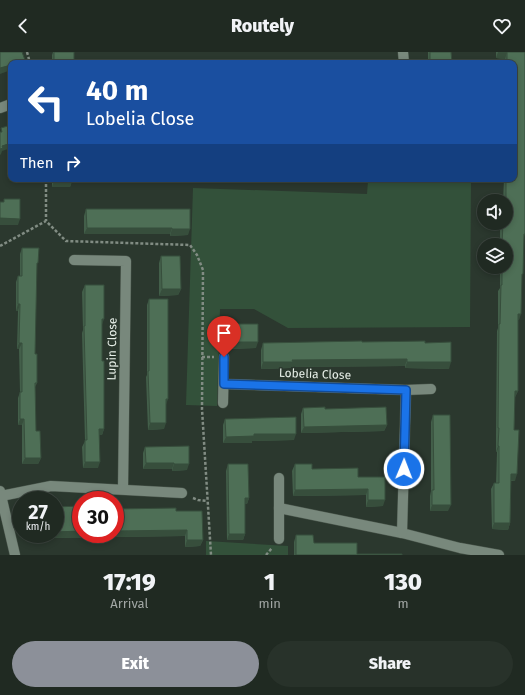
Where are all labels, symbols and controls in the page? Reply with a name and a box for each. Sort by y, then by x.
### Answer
icon: back [12,15,34,37]
text: Routely [231,15,294,37]
icon: heart [491,15,513,37]
text: 40 m [86,74,149,107]
icon: left [20,76,72,128]
text: Lobelia Close [86,108,194,130]
icon: right [62,152,84,174]
text: Then [20,154,54,172]
map controls [477,194,513,274]
button: sound [477,194,513,230]
button: layers [477,238,513,274]
pin [207,316,241,357]
street label: Lupin Close [104,318,120,380]
icon: arrive [213,322,235,344]
street label: Lobelia Close [279,366,351,382]
position arrow [383,448,425,490]
speed limit sign: 30 [72,491,124,543]
text: 27 [28,500,48,524]
text: km/h [26,521,50,533]
text: 17:19 [103,568,156,596]
text: 1 [264,568,275,596]
text: 130 [384,568,422,596]
text: Arrival [110,596,148,611]
text: min [259,596,281,611]
text: m [397,596,409,611]
button: Exit [12,641,259,687]
button: Share [267,641,513,687]

